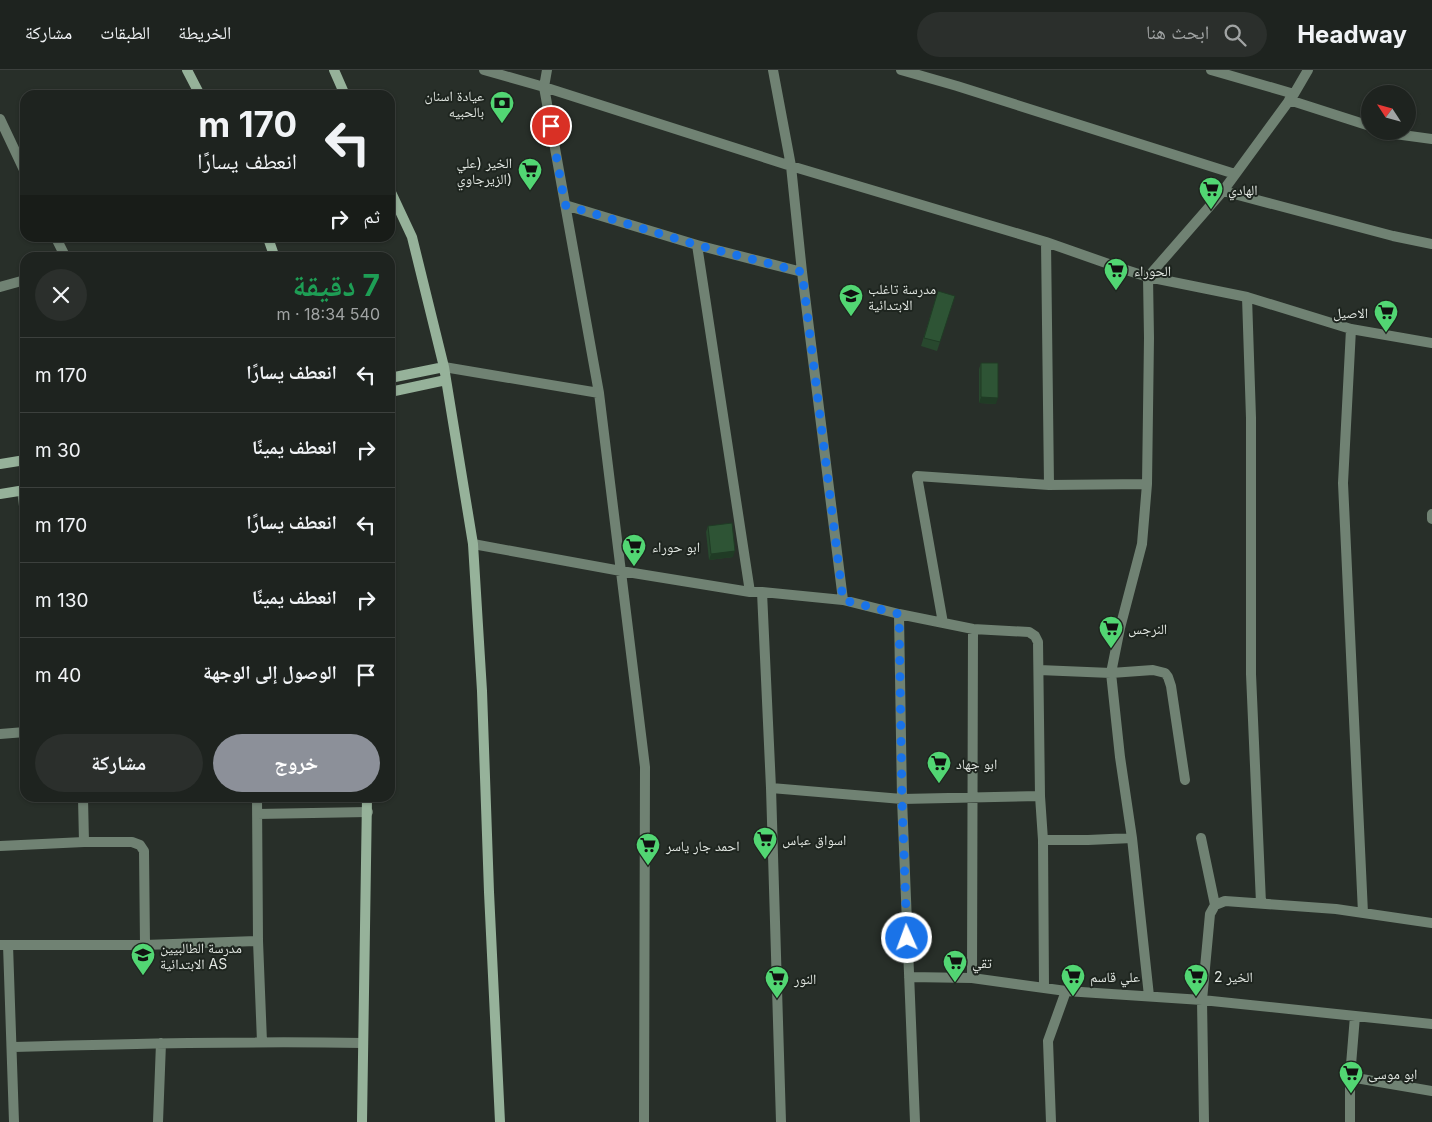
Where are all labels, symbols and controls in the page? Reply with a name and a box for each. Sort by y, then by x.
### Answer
search box [917,12,1267,57]
text: Headway [1297,20,1407,49]
text: ابحث هنا [1146,21,1209,44]
icon: search [1221,21,1249,49]
text: مشاركة [25,22,72,43]
text: الطبقات [100,22,150,43]
text: الخريطة [178,22,231,43]
north arrow [1361,85,1416,140]
map controls [1361,85,1416,140]
place label: عيادة اسنان بالحبيه [425,87,484,120]
bank icon: عيادة اسنان بالحبيه [489,90,515,124]
text: 170 m [198,103,297,145]
pin [530,105,572,147]
icon: left [315,110,380,175]
icon: arrive [537,112,565,140]
text: انعطف يسارًا [197,148,297,174]
place label: الخير (علي الزيرجاوي) [457,154,512,190]
supermarket icon: الخير (علي الزيرجاوي) [517,157,543,191]
supermarket icon: الهادي [1198,176,1224,210]
place label: الهادي [1228,181,1258,201]
icon: right [325,205,353,233]
text: ثم [363,205,380,228]
supermarket icon: الحوراء [1103,257,1129,291]
place label: الحوراء [1134,262,1171,280]
text: 7 دقيقة [292,267,380,303]
button: close [35,269,87,321]
place label: مدرسة تاغلب الابتدائية [868,280,936,313]
school or university icon: مدرسة تاغلب الابتدائية [838,283,864,317]
supermarket icon: الاصيل [1373,299,1399,333]
text: 540 m · 18:34 [276,304,380,324]
place label: الاصيل [1333,304,1368,322]
text: انعطف يسارًا [246,361,337,384]
icon: left [352,361,380,389]
text: 170 m [35,364,87,387]
text: انعطف يمينًا [252,436,337,459]
icon: right [352,436,380,464]
text: 30 m [35,439,81,462]
text: انعطف يسارًا [246,511,337,534]
icon: left [352,511,380,539]
text: 170 m [35,514,87,537]
supermarket icon: ابو حوراء [621,533,647,567]
place label: ابو حوراء [652,538,700,556]
text: انعطف يمينًا [252,586,337,609]
icon: right [352,586,380,614]
text: 130 m [35,589,88,612]
supermarket icon: النرجس [1098,615,1124,649]
place label: النرجس [1128,620,1167,638]
text: الوصول إلى الوجهة [203,661,337,684]
icon: arrive [352,661,380,689]
text: 40 m [35,664,81,687]
button: مشاركة [35,734,203,792]
button: خروج [213,734,380,792]
supermarket icon: ابو جهاد [926,750,952,784]
place label: ابو جهاد [956,755,997,773]
supermarket icon: اسواق عباس [752,826,778,860]
place label: اسواق عباس [782,831,846,849]
supermarket icon: احمد جار ياسر [635,832,661,866]
place label: احمد جار ياسر [665,837,740,855]
position arrow [880,911,932,963]
place label: مدرسة الطالبيين الابتدائية AS [160,939,242,972]
school or university icon: مدرسة الطالبيين الابتدائية AS [130,942,156,976]
supermarket icon: تقي [942,949,968,983]
place label: تقي [972,954,992,974]
supermarket icon: علي قاسم [1060,963,1086,997]
supermarket icon: الخير 2 [1183,963,1209,997]
supermarket icon: النور [764,965,790,999]
place label: علي قاسم [1090,968,1140,988]
place label: الخير 2 [1214,968,1253,986]
place label: النور [793,970,816,988]
supermarket icon: ابو موسى [1338,1060,1364,1094]
place label: ابو موسى [1368,1065,1417,1083]

